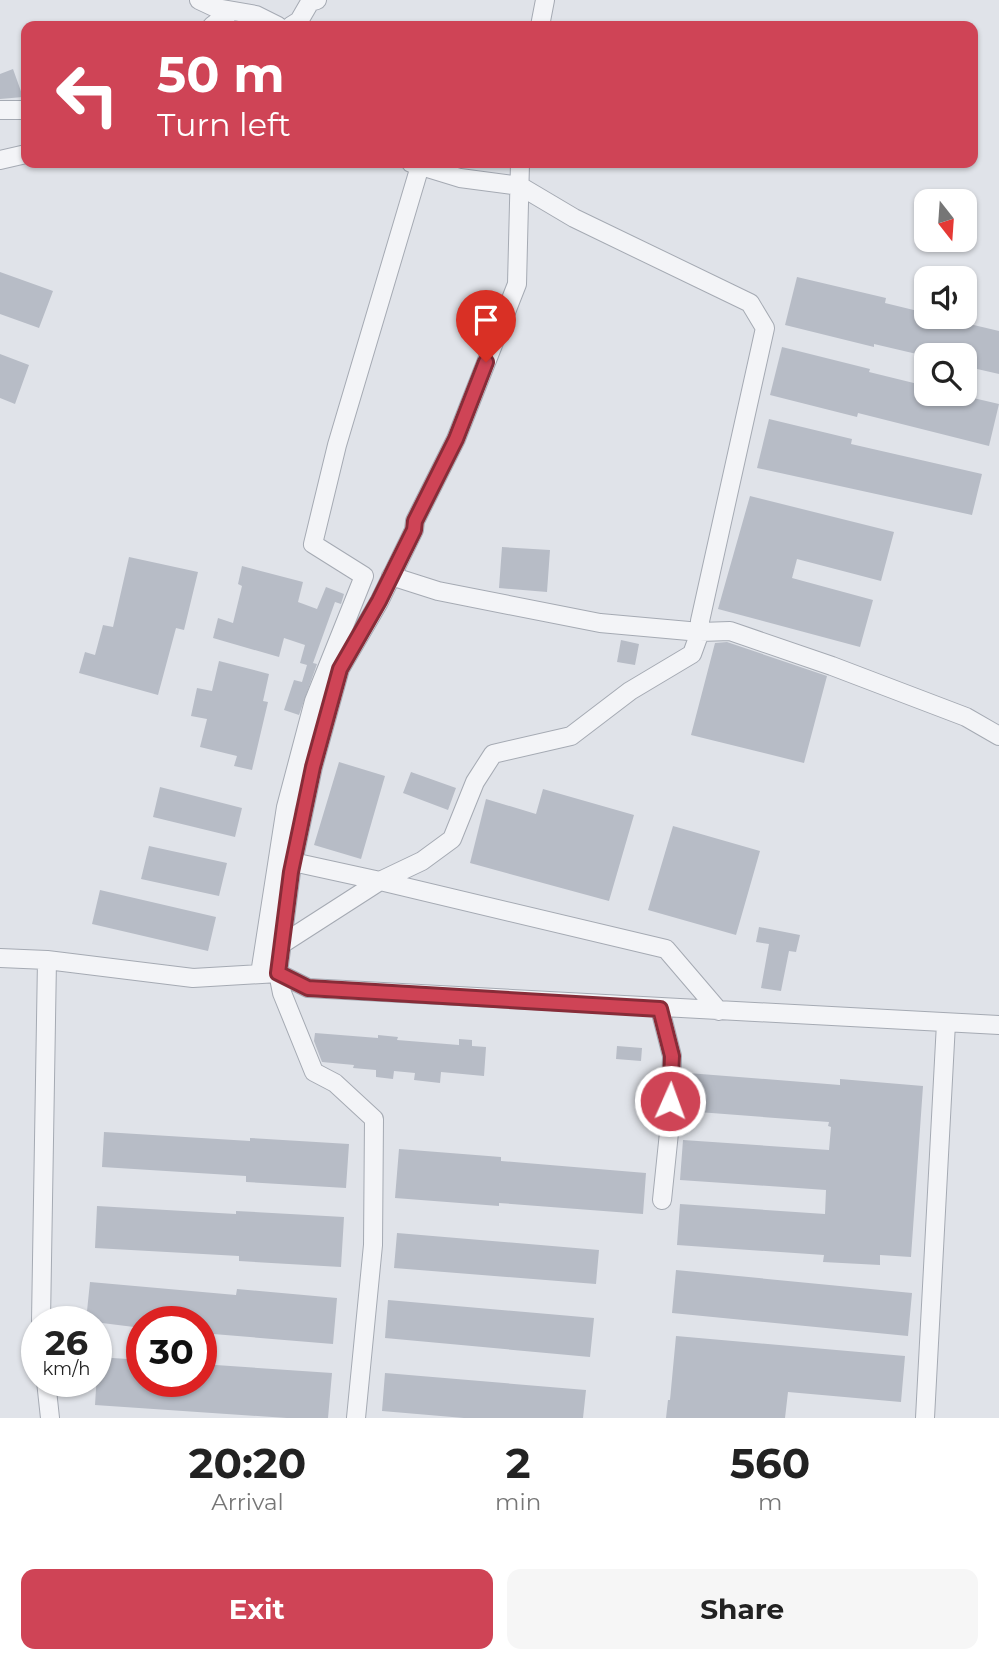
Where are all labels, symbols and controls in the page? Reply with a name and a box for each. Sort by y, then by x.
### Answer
text: 50 m [157,45,285,104]
icon: left [42,49,133,140]
text: Turn left [157,105,291,144]
north arrow [914,189,976,252]
map controls [914,189,977,406]
button: sound [914,266,977,329]
pin [456,290,516,362]
icon: arrive [467,301,505,339]
button: search [914,343,977,406]
position arrow [633,1064,707,1138]
speed limit sign: 30 [126,1306,217,1397]
text: 26 [45,1321,88,1364]
text: km/h [42,1358,91,1380]
text: 20:20 [189,1437,306,1489]
text: 2 [506,1437,531,1489]
text: 560 [730,1437,810,1489]
text: Arrival [211,1488,284,1516]
text: min [495,1488,541,1516]
text: m [758,1488,782,1516]
button: Exit [21,1569,493,1649]
button: Share [507,1569,978,1649]

